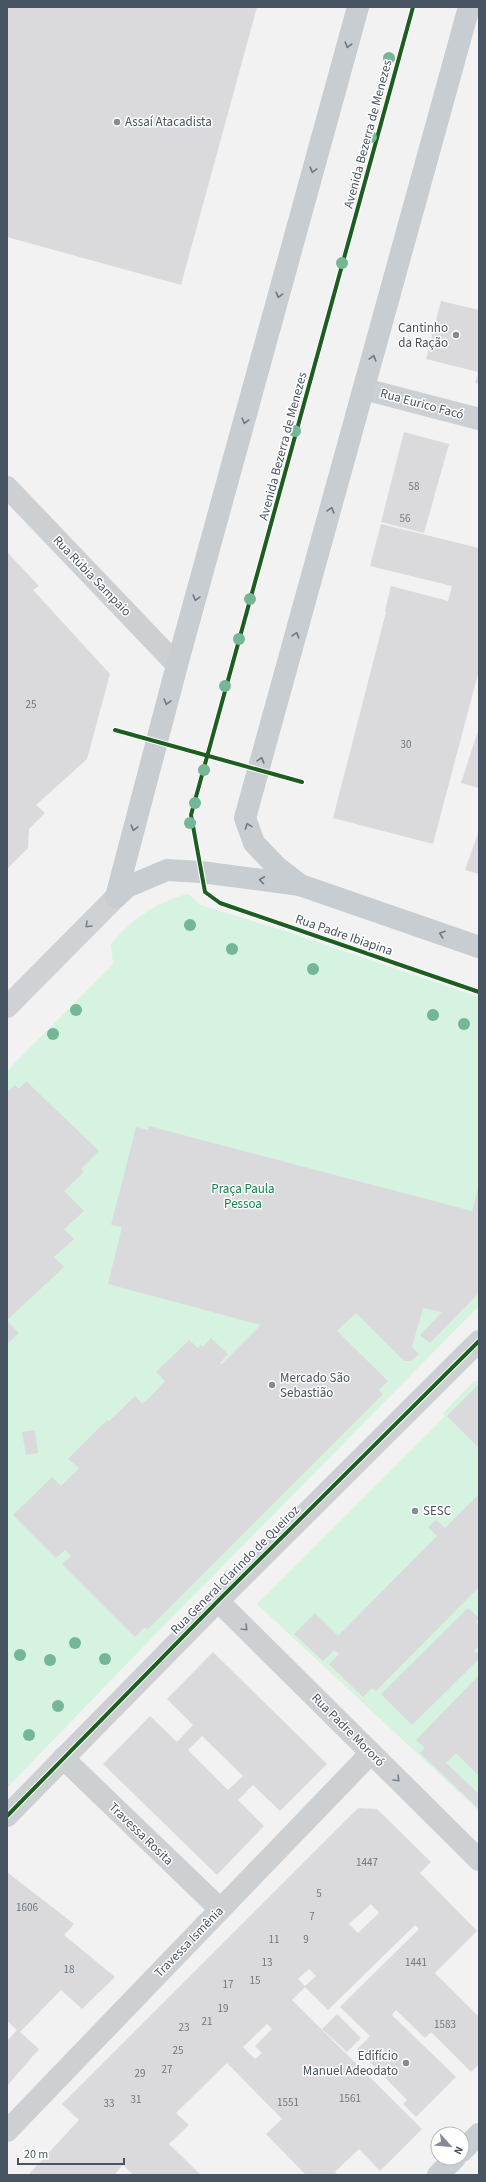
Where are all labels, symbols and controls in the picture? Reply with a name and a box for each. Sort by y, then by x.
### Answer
one-way arrow [344,41,353,48]
street label: Avenida Bezerra de Menezes [340,57,397,210]
place label: Assaí Atacadista [125,113,212,131]
marker: Assaí Atacadista [112,117,122,127]
one-way arrow [310,167,318,173]
one-way arrow [275,292,284,299]
place label: Cantinho da Ração [398,319,448,352]
marker: Cantinho da Ração [451,330,461,340]
one-way arrow [368,354,377,361]
street label: Avenida Bezerra de Menezes [255,369,312,522]
street label: Rua Eurico Facó [378,384,466,424]
one-way arrow [241,417,250,424]
house number: 58 [409,479,420,494]
one-way arrow [326,507,335,514]
house number: 56 [400,511,411,526]
street label: Rua Rúbia Sampaio [49,532,135,620]
one-way arrow [192,594,201,601]
one-way arrow [291,632,300,639]
house number: 25 [26,697,36,712]
one-way arrow [163,698,172,705]
house number: 30 [401,737,411,752]
one-way arrow [256,757,265,764]
one-way arrow [244,822,253,829]
one-way arrow [130,825,138,831]
one-way arrow [259,876,265,885]
street label: Rua Padre Ibiapina [293,910,395,960]
one-way arrow [85,920,93,928]
one-way arrow [439,931,446,939]
park label: Praça Paula Pessoa [211,1180,275,1213]
place label: Mercado São Sebastião [280,1369,350,1402]
marker: Mercado São Sebastião [267,1380,277,1390]
street label: Rua General Clarindo de Queiroz [166,1501,304,1639]
place label: SESC [423,1502,451,1520]
marker: SESC [410,1506,420,1516]
one-way arrow [240,1623,248,1631]
street label: Rua Padre Mororó [307,1689,389,1771]
one-way arrow [392,1774,400,1782]
street label: Travessa Rosita [105,1799,177,1869]
house number: 1447 [356,1855,378,1870]
house number: 5 [316,1886,322,1901]
house number: 1606 [16,1900,38,1915]
street label: Travessa Ismênia [150,1902,228,1982]
house number: 7 [309,1909,315,1924]
house number: 11 [269,1932,279,1947]
house number: 9 [303,1932,309,1947]
house number: 13 [262,1955,272,1970]
house number: 1441 [405,1955,427,1970]
house number: 18 [64,1962,75,1977]
house number: 15 [250,1973,260,1988]
house number: 17 [223,1977,233,1992]
house number: 19 [218,2001,228,2016]
house number: 21 [202,2014,212,2029]
house number: 1583 [434,2017,456,2032]
house number: 23 [179,2020,189,2035]
house number: 25 [173,2043,183,2058]
place label: Edifício Manuel Adeodato [303,2047,398,2080]
marker: Edifício Manuel Adeodato [401,2058,411,2068]
house number: 27 [162,2062,172,2077]
house number: 29 [135,2066,145,2081]
house number: 1561 [339,2091,361,2106]
house number: 31 [131,2092,141,2107]
house number: 1551 [277,2095,299,2110]
house number: 33 [104,2096,114,2111]
north arrow [430,2126,470,2166]
scale bar [18,2140,124,2166]
text: N [450,2144,467,2157]
text: 20 m [24,2146,48,2163]

